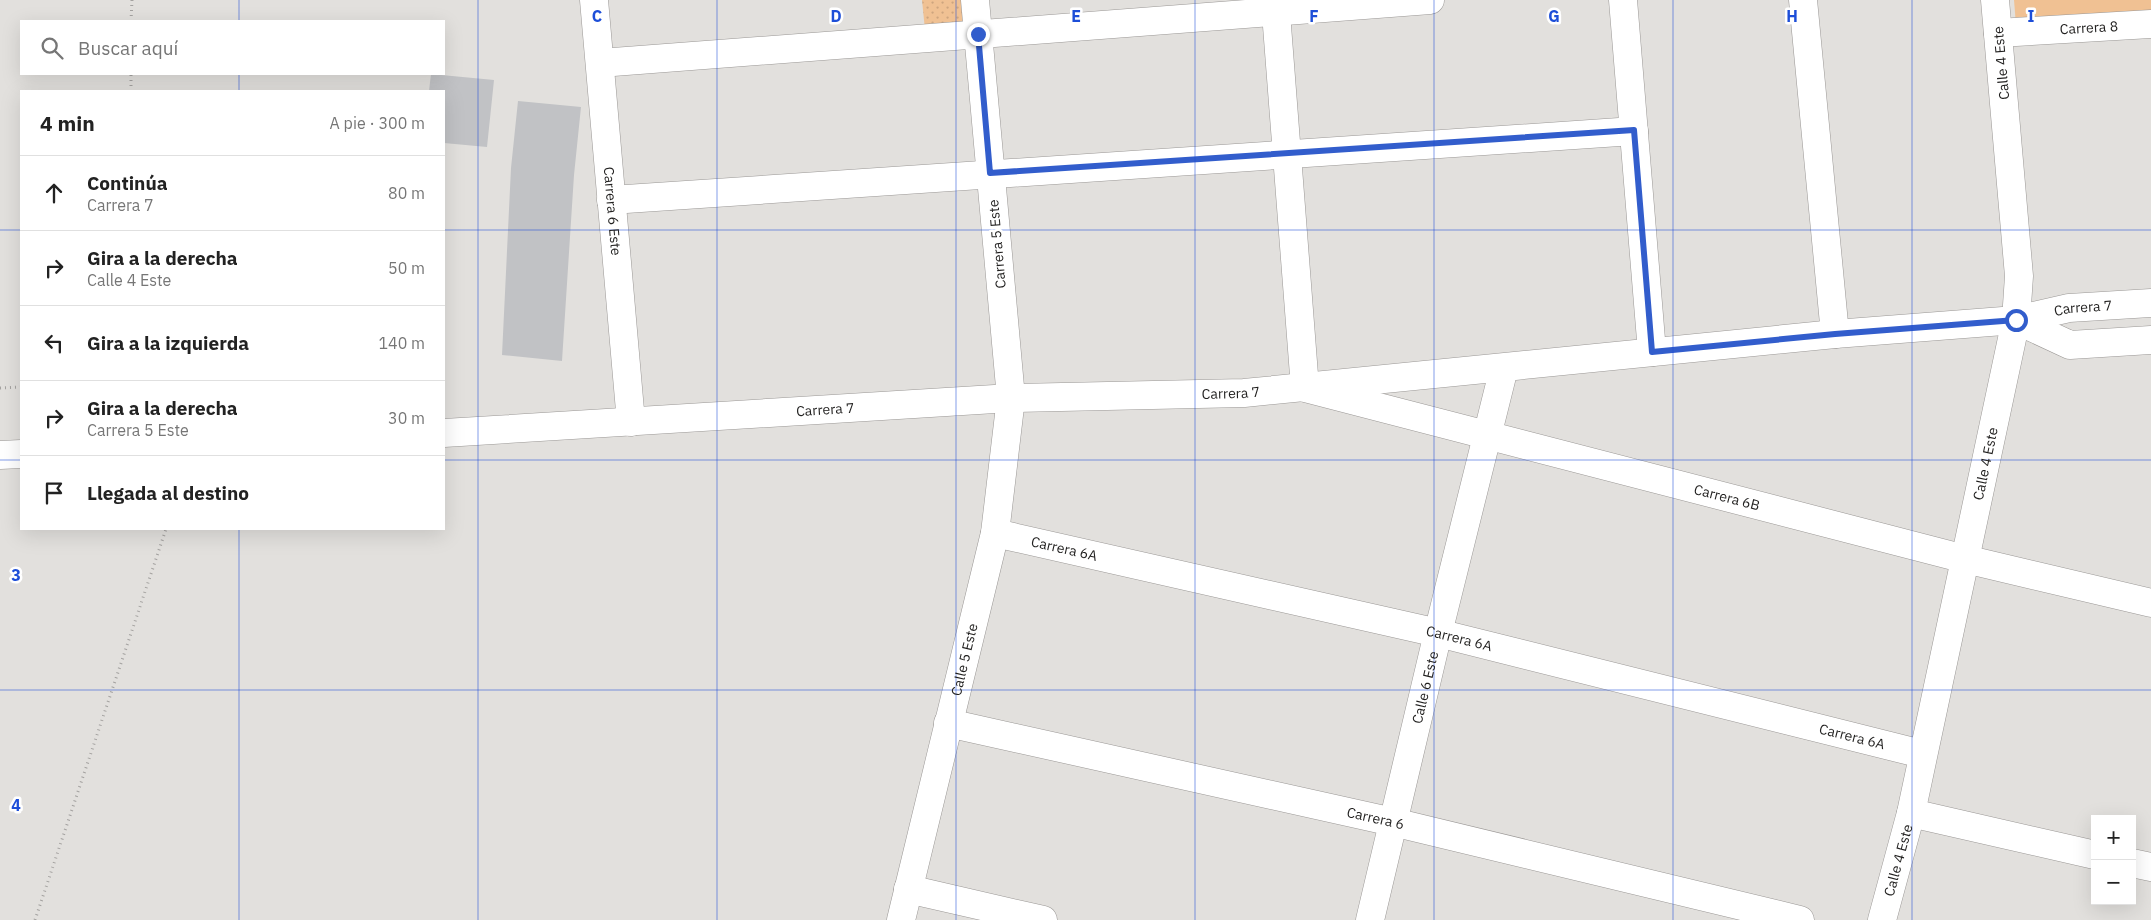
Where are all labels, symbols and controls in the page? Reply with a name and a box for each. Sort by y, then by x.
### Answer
text: C [592,6,602,26]
text: D [830,6,842,26]
text: E [1071,6,1081,26]
text: F [1309,6,1319,26]
text: G [1548,6,1560,26]
text: H [1786,6,1798,26]
text: I [2028,6,2035,26]
street label: Carrera 8 [2059,17,2119,38]
search box [20,20,445,75]
route end [967,23,990,46]
street label: Calle 4 Este [1989,25,2013,101]
icon: search [38,34,66,62]
text: Buscar aquí [78,36,178,60]
text: 4 min [40,109,95,137]
text: A pie · 300 m [330,113,425,133]
street label: Carrera 6 Este [600,166,625,257]
text: Continúa [87,171,168,195]
icon: ahead [40,179,68,207]
text: 80 m [388,183,425,203]
text: Carrera 7 [87,195,154,215]
street label: Carrera 5 Este [984,199,1010,289]
text: Gira a la derecha [87,246,238,270]
icon: right [40,254,68,282]
text: 50 m [388,258,425,278]
text: Calle 4 Este [87,270,171,290]
street label: Carrera 7 [2052,296,2113,320]
route start [2005,309,2028,332]
icon: left [40,329,68,357]
text: Gira a la izquierda [87,331,249,355]
text: 140 m [378,333,425,353]
street label: Carrera 7 [1201,382,1261,403]
text: Gira a la derecha [87,396,238,420]
street label: Carrera 7 [796,399,855,420]
icon: right [40,404,68,432]
text: 30 m [388,408,425,428]
text: Carrera 5 Este [87,420,189,440]
street label: Calle 4 Este [1969,425,2002,502]
icon: arrive [40,479,68,507]
street label: Carrera 6B [1692,480,1762,514]
text: Llegada al destino [87,481,249,505]
street label: Carrera 6A [1029,532,1099,565]
text: 3 [11,565,21,585]
street label: Calle 5 Este [947,621,982,698]
street label: Carrera 6A [1424,622,1494,655]
street label: Calle 6 Este [1408,649,1442,725]
street label: Carrera 6A [1817,720,1887,753]
text: 4 [11,795,21,815]
street label: Carrera 6 [1345,803,1406,833]
map controls [2091,815,2136,905]
button: + [2091,815,2136,860]
street label: Calle 4 Este [1880,822,1917,898]
button: − [2091,860,2136,905]

